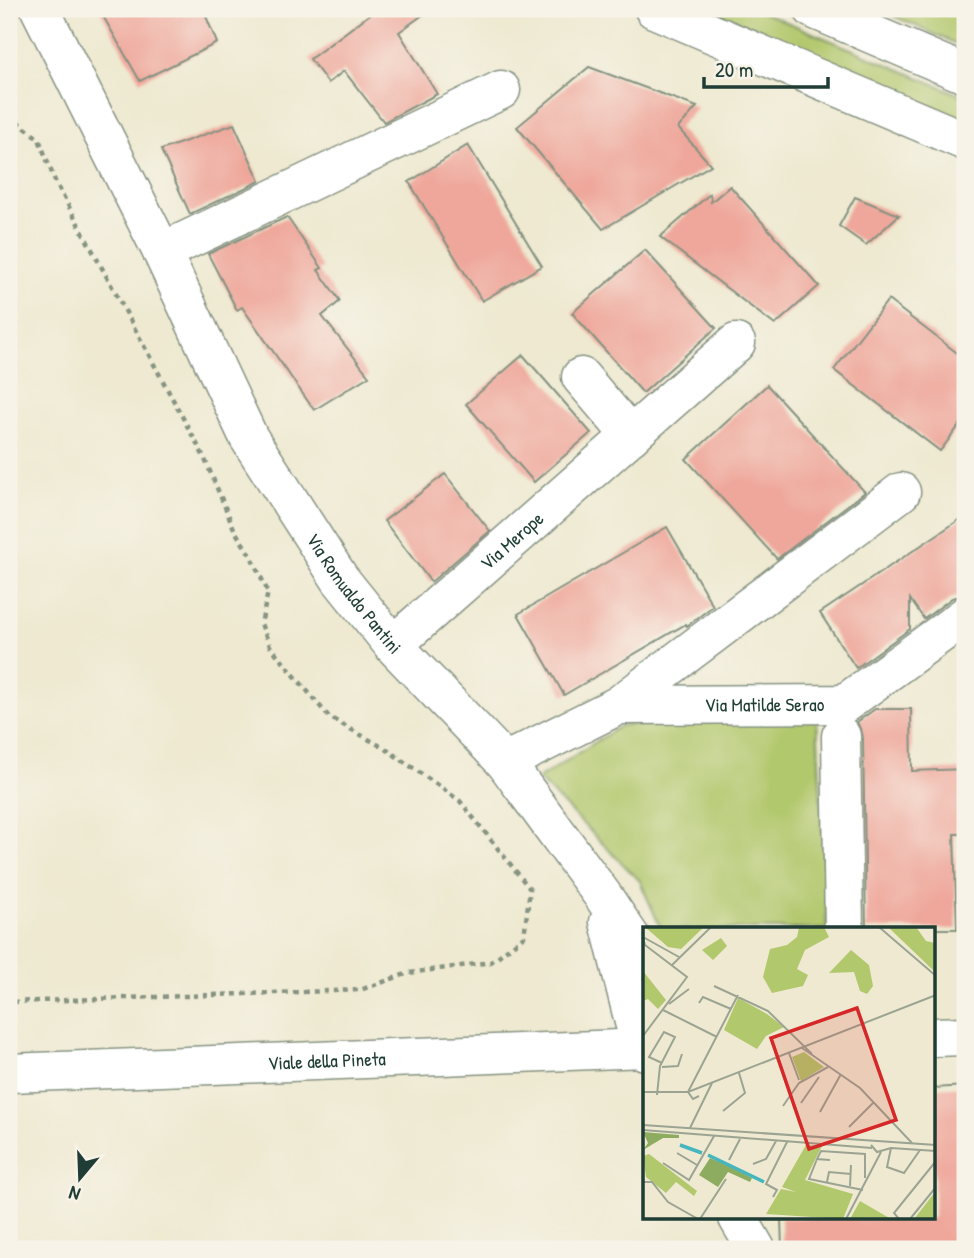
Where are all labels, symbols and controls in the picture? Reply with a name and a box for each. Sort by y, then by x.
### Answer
scale bar [704,46,829,90]
text: 20 m [715,55,753,84]
street label: Via Merope [474,505,549,576]
street label: Via Romualdo Pantini [301,528,408,659]
street label: Via Matilde Serao [705,691,825,718]
inset map [643,927,936,1220]
street label: Viale della Pineta [267,1045,387,1076]
north arrow [46,1142,116,1212]
text: N [65,1180,83,1208]

